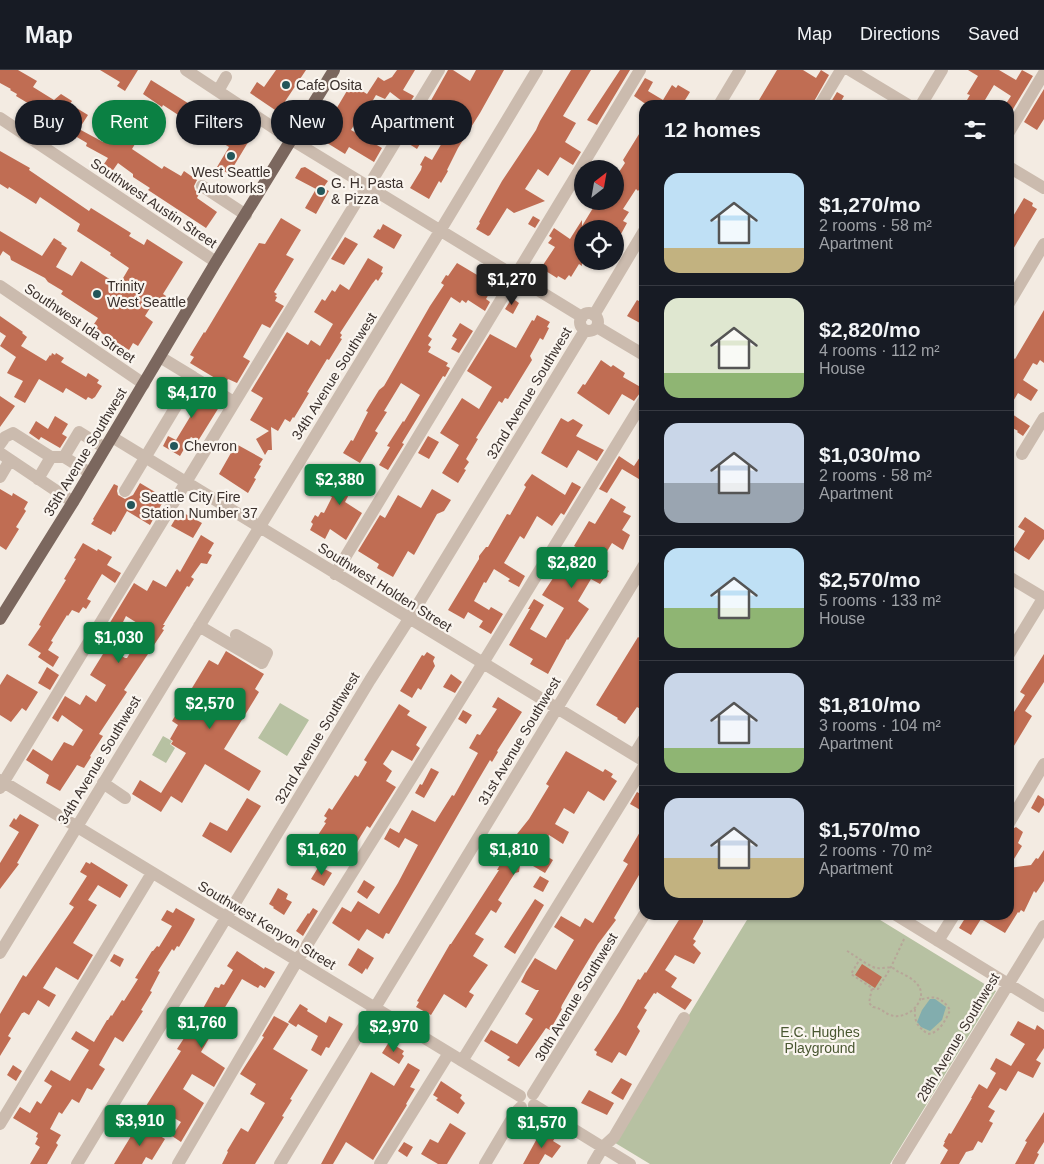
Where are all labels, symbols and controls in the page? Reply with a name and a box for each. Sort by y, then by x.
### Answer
text: Map [25,21,73,48]
text: Map [797,24,832,44]
text: Directions [860,24,940,44]
text: Saved [968,24,1019,44]
place label: Cafe Osita [296,77,362,93]
marker: Cafe Osita [280,79,292,91]
chip: Buy [15,100,82,145]
chip: Rent [92,100,166,145]
chip: Filters [176,100,261,145]
chip: New [271,100,343,145]
chip: Apartment [353,100,472,145]
icon: filters [961,116,989,144]
text: 12 homes [664,118,761,141]
marker: West Seattle Autoworks [225,150,237,162]
street label: Southwest Austin Street [88,155,220,251]
north arrow [574,160,624,210]
map controls [574,160,624,270]
place label: West Seattle Autoworks [191,164,271,196]
place label: G. H. Pasta & Pizza [331,175,404,207]
marker: G. H. Pasta & Pizza [315,185,327,197]
icon: home [704,193,764,253]
text: $1,270/mo [819,193,921,216]
text: 2 rooms · 58 m² [819,217,932,234]
button: locate [574,220,624,270]
text: Apartment [819,235,893,252]
pin: $1,270 [471,264,553,306]
text: $1,270 [488,271,536,288]
place label: Trinity West Seattle [107,278,186,310]
street label: Southwest Ida Street [22,280,138,366]
marker: Trinity West Seattle [91,288,103,300]
street label: 34th Avenue Southwest [288,309,380,443]
icon: home [704,318,764,378]
text: $2,820/mo [819,318,921,341]
street label: 32nd Avenue Southwest [483,324,575,462]
text: 4 rooms · 112 m² [819,342,940,359]
text: House [819,360,865,377]
pin: $4,170 [151,376,233,419]
text: $4,170 [168,384,216,401]
street label: 35th Avenue Southwest [40,385,130,519]
place label: Chevron [184,438,237,454]
marker: Chevron [168,440,180,452]
icon: home [704,443,764,503]
text: $1,030/mo [819,443,921,466]
pin: $2,380 [299,464,381,506]
text: 2 rooms · 58 m² [819,467,932,484]
text: $2,380 [316,471,364,488]
text: Apartment [819,485,893,502]
place label: Seattle City Fire Station Number 37 [141,489,258,521]
marker: Seattle City Fire Station Number 37 [125,499,137,511]
street label: Southwest Holden Street [315,539,455,635]
pin: $2,820 [531,546,613,589]
text: $2,820 [548,554,596,571]
icon: home [704,568,764,628]
text: $2,570/mo [819,568,921,591]
text: 5 rooms · 133 m² [819,592,941,609]
text: House [819,610,865,627]
pin: $1,030 [78,622,160,664]
text: $1,030 [95,629,143,646]
street label: 32nd Avenue Southwest [271,669,363,807]
street label: 31st Avenue Southwest [475,674,564,808]
pin: $2,570 [169,688,251,730]
street label: 34th Avenue Southwest [54,693,144,827]
icon: home [704,693,764,753]
text: $1,810/mo [819,693,921,716]
text: $2,570 [186,695,234,712]
text: 3 rooms · 104 m² [819,717,941,734]
text: Apartment [819,735,893,752]
icon: home [704,818,764,878]
text: $1,570/mo [819,818,921,841]
pin: $1,620 [281,834,363,876]
pin: $1,810 [473,834,555,876]
text: $1,620 [298,841,346,858]
text: $1,810 [490,841,538,858]
text: 2 rooms · 70 m² [819,842,932,859]
text: Apartment [819,860,893,877]
street label: Southwest Kenyon Street [195,877,339,973]
street label: 30th Avenue Southwest [531,930,621,1064]
street label: 28th Avenue Southwest [913,970,1003,1104]
pin: $1,760 [161,1006,243,1049]
pin: $2,970 [353,1010,435,1053]
text: $1,760 [178,1014,226,1031]
text: $2,970 [370,1018,418,1035]
park label: E.C. Hughes Playground [780,1024,860,1056]
pin: $3,910 [99,1104,181,1147]
pin: $1,570 [501,1106,583,1149]
text: $3,910 [116,1112,164,1129]
text: $1,570 [518,1114,566,1131]

